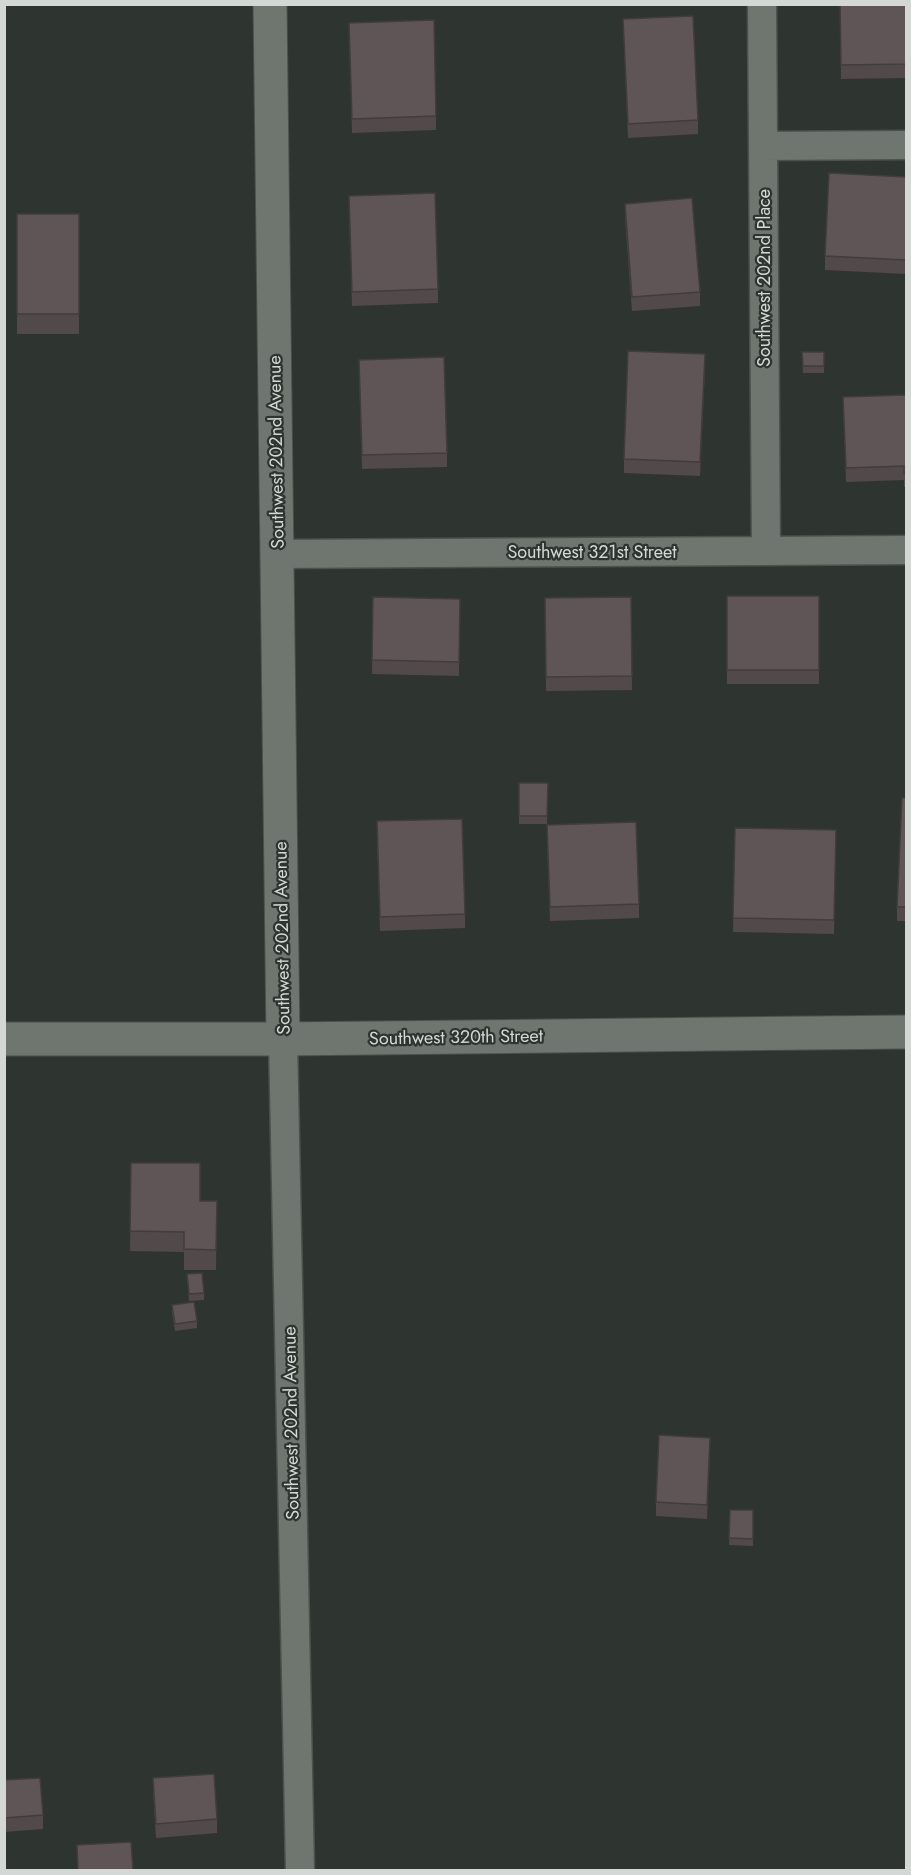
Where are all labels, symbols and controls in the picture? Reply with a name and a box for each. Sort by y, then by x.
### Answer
street label: Southwest 202nd Place [751,189,777,367]
street label: Southwest 202nd Avenue [261,355,291,549]
street label: Southwest 321st Street [507,539,677,565]
street label: Southwest 202nd Avenue [267,841,297,1035]
street label: Southwest 320th Street [369,1022,544,1052]
street label: Southwest 202nd Avenue [276,1326,306,1520]

